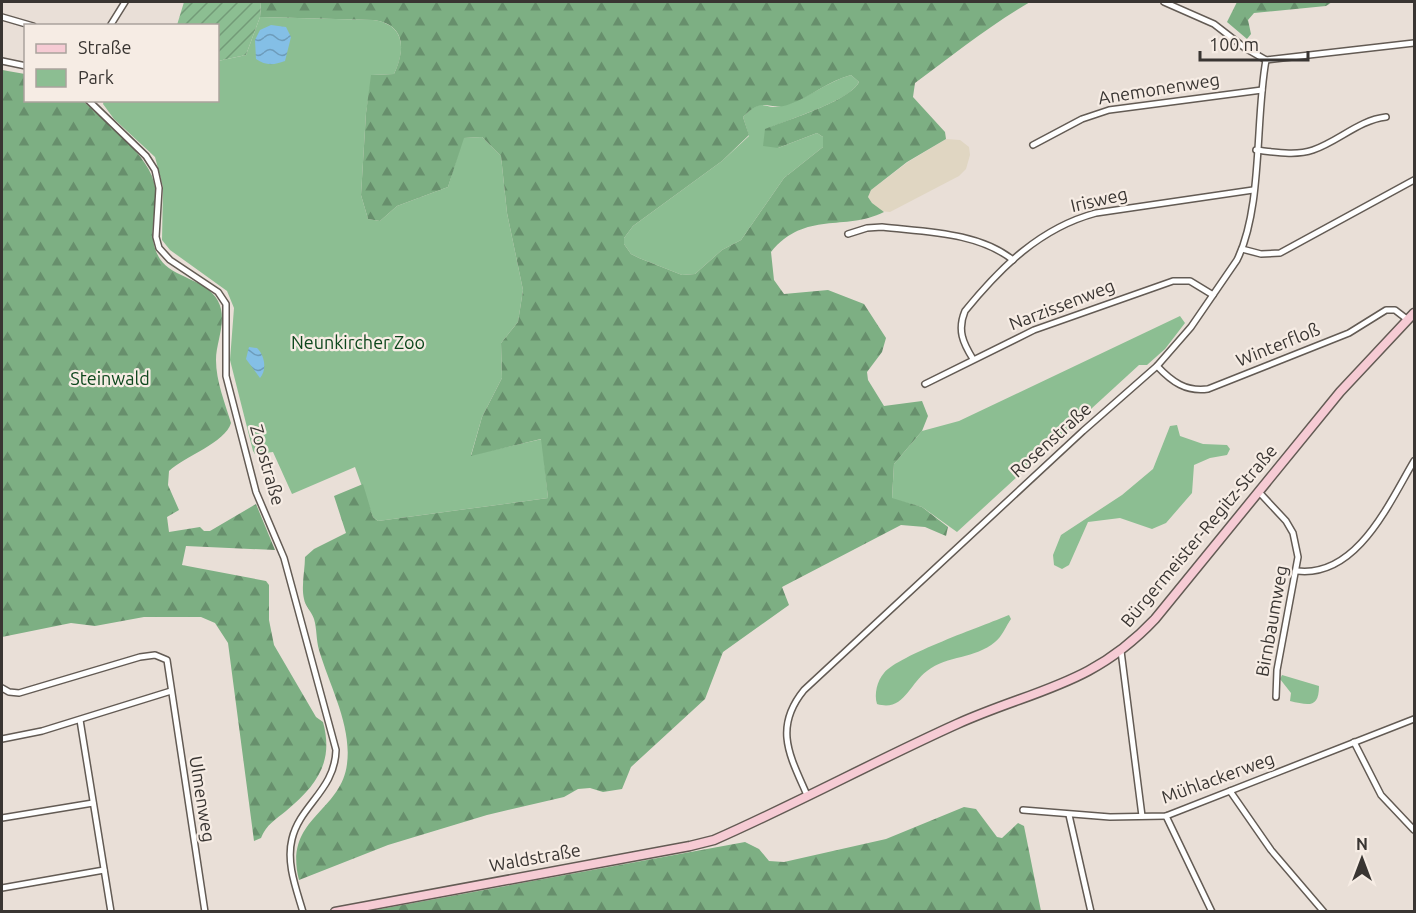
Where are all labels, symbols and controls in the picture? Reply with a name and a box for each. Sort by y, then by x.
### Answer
legend [24,24,219,102]
scale bar [1200,24,1308,62]
text: 100 m [1209,34,1259,54]
text: Straße [78,37,131,57]
text: Park [78,67,114,87]
street label: Anemonenweg [1097,69,1221,107]
street label: Irisweg [1068,183,1129,215]
street label: Narzissenweg [1006,275,1117,333]
street label: Winterfloß [1233,318,1322,370]
park label: Neunkircher Zoo [291,332,425,352]
park label: Steinwald [70,368,150,388]
street label: Rosenstraße [1006,398,1095,481]
street label: Zoostraße [247,422,289,507]
street label: Bürgermeister-Regitz-Straße [1116,440,1280,631]
street label: Birnbaumweg [1251,564,1291,678]
street label: Mühlackerweg [1158,747,1277,807]
street label: Ulmenweg [186,754,220,843]
north arrow [1332,829,1392,889]
text: N [1356,835,1368,853]
street label: Waldstraße [488,839,582,875]

